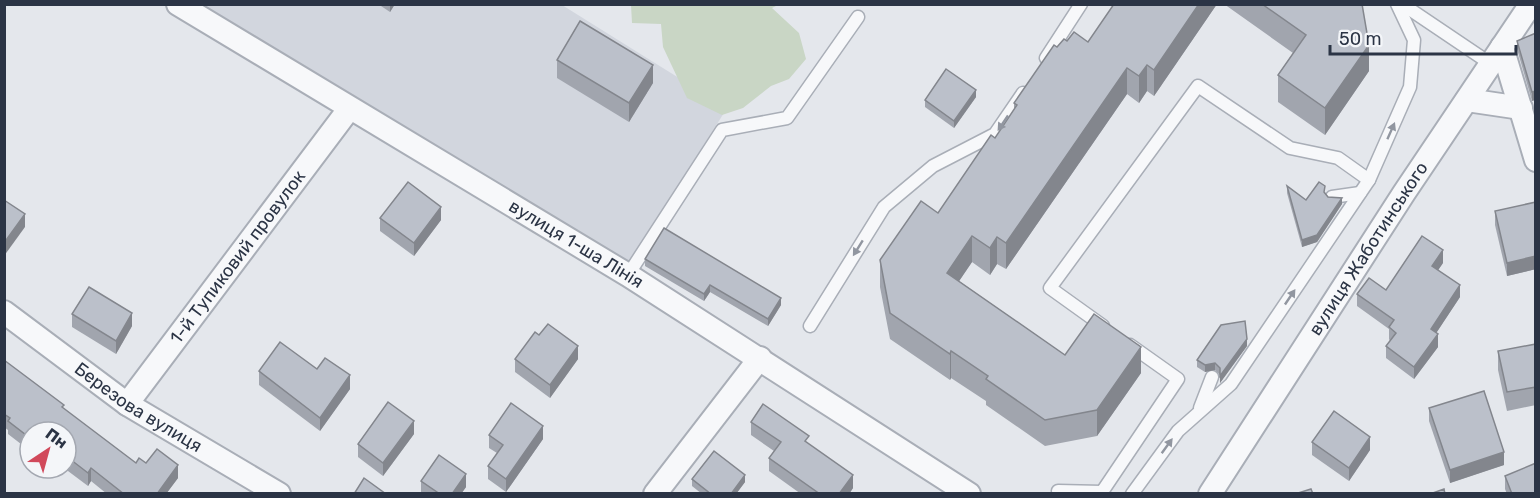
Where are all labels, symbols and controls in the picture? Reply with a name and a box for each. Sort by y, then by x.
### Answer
scale bar [1330,18,1516,56]
text: 50 m [1339,28,1382,50]
one-way arrow [997,115,1008,131]
one-way arrow [1386,121,1396,139]
street label: вулиця Жаботинського [1304,158,1433,340]
street label: 1-й Тупиковий провулок [165,166,310,348]
street label: вулиця 1-ша Лінія [505,195,648,293]
one-way arrow [853,239,864,256]
one-way arrow [1284,289,1295,305]
street label: Березова вулиця [70,358,206,457]
north arrow [18,420,78,480]
text: Пн [42,424,71,452]
one-way arrow [1160,439,1172,454]

